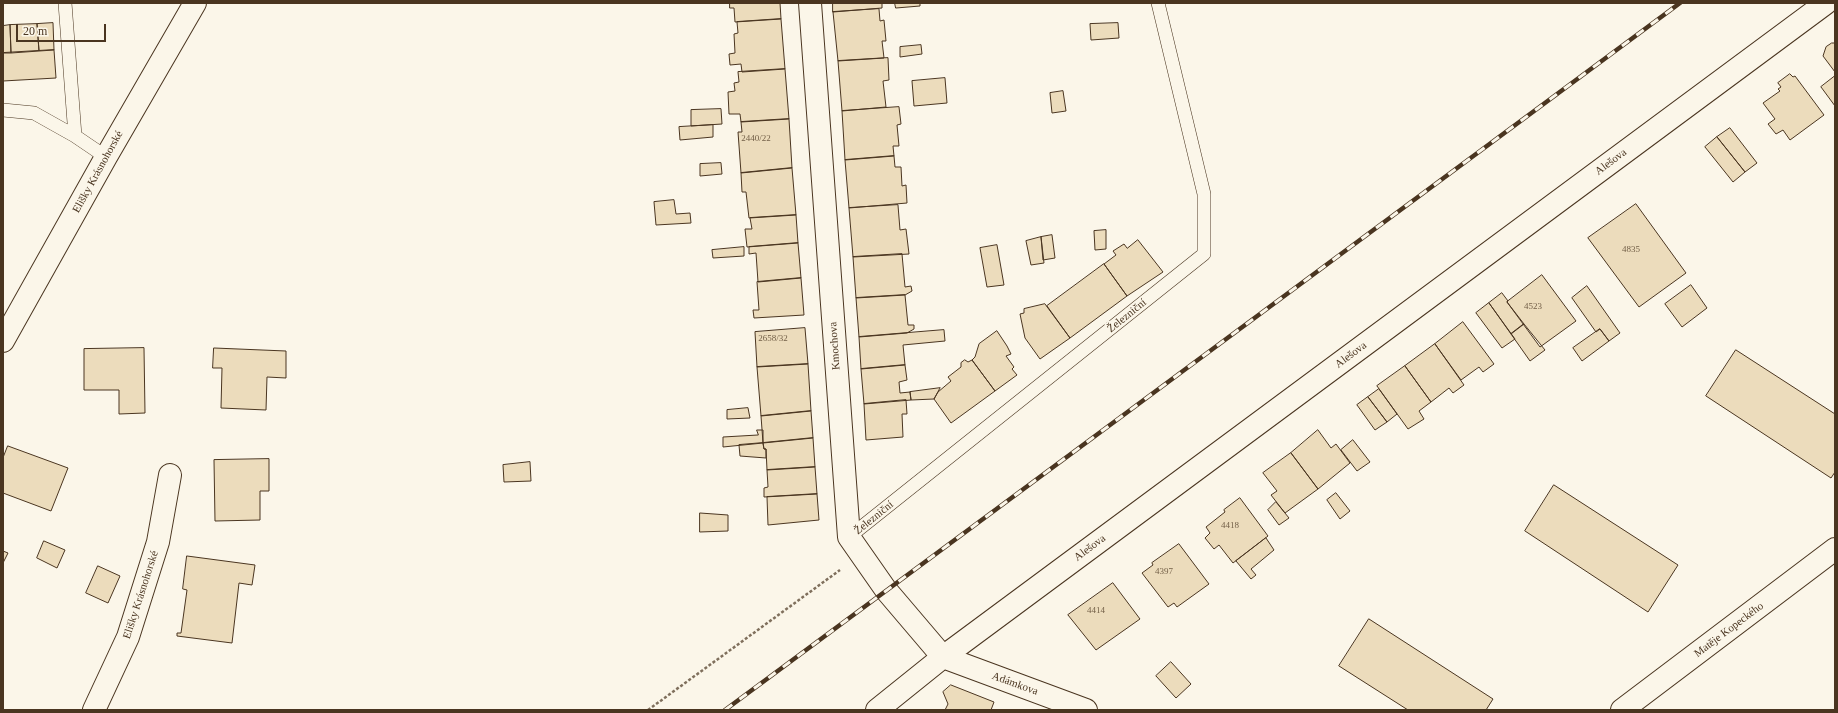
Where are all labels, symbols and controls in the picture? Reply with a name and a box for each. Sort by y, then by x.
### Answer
scale bar [18,16,108,42]
text: 20 m [23,24,47,38]
street label: Elišky Krásnohorské [70,129,126,215]
house number: 2440/22 [741,134,771,144]
street label: Alešova [1593,146,1629,178]
house number: 4835 [1622,245,1640,255]
street label: Železniční [1105,296,1149,336]
house number: 4523 [1524,302,1542,312]
street label: Kmochova [827,321,843,371]
house number: 2658/32 [758,334,788,344]
street label: Alešova [1333,339,1369,371]
street label: Železniční [852,498,896,538]
house number: 4418 [1221,521,1239,531]
street label: Alešova [1072,532,1108,564]
street label: Elišky Krásnohorské [121,549,161,641]
house number: 4397 [1155,567,1173,577]
street label: Matěje Kopeckého [1692,600,1766,660]
house number: 4414 [1087,606,1105,616]
street label: Adámkova [990,670,1040,698]

